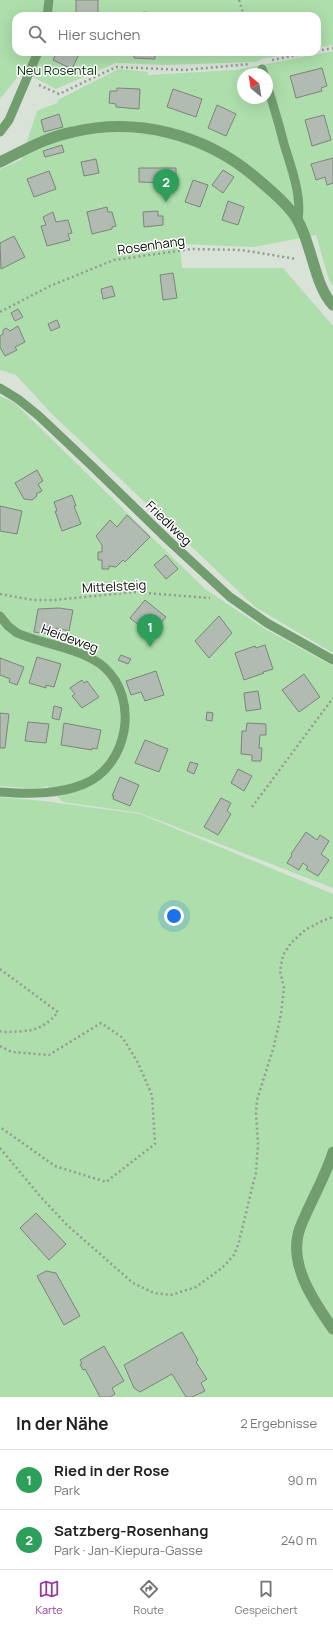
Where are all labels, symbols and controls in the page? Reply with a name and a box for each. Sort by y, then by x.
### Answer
search box [12,12,321,56]
icon: search [26,23,48,45]
text: Hier suchen [58,24,140,45]
park label: Neu Rosental [17,61,97,79]
north arrow [237,68,273,104]
pin: 2 [153,169,179,202]
street label: Rosenhang [116,231,186,259]
street label: Friedlweg [142,497,196,549]
street label: Mittelsteig [81,575,147,597]
pin: 1 [137,614,163,647]
street label: Heideweg [39,619,101,657]
your location [164,906,184,926]
text: In der Nähe [16,1412,109,1435]
text: 2 Ergebnisse [240,1414,317,1432]
text: Ried in der Rose [54,1460,169,1481]
text: 1 [26,1471,32,1489]
text: 90 m [287,1471,317,1489]
text: Park [54,1481,80,1499]
text: Satzberg-Rosenhang [54,1520,208,1541]
text: 2 [25,1531,33,1549]
text: 240 m [281,1531,317,1549]
text: Park · Jan-Kiepura-Gasse [54,1541,203,1559]
tab: Karte [35,1578,63,1617]
tab: Route [133,1578,164,1617]
tab: Gespeichert [235,1578,298,1617]

